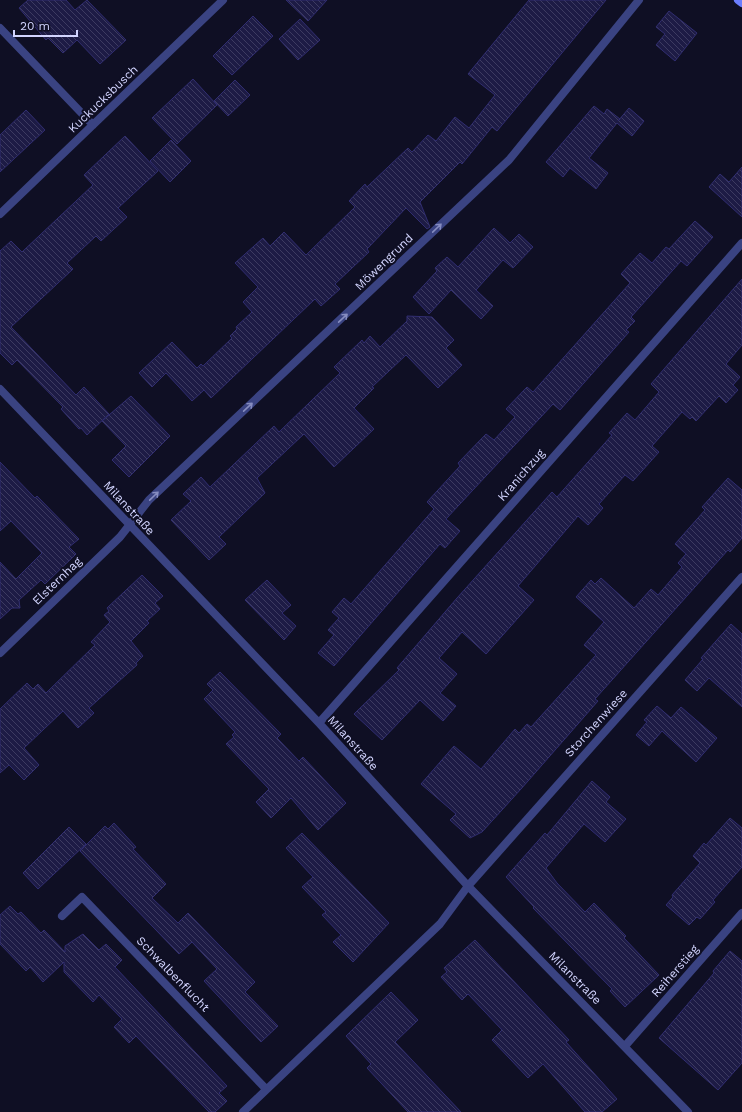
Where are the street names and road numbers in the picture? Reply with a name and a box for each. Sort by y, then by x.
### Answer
street label: Kuckucksbusch [65,62,141,136]
street label: Möwengrund [352,231,416,293]
street label: Kranichzug [495,446,548,504]
street label: Milanstraße [101,478,158,538]
street label: Elsternhag [30,554,85,608]
street label: Storchenwiese [562,686,630,760]
street label: Milanstraße [325,713,381,773]
street label: Schwalbenflucht [134,934,212,1014]
street label: Reiherstieg [648,942,702,1000]
street label: Milanstraße [546,949,604,1007]

